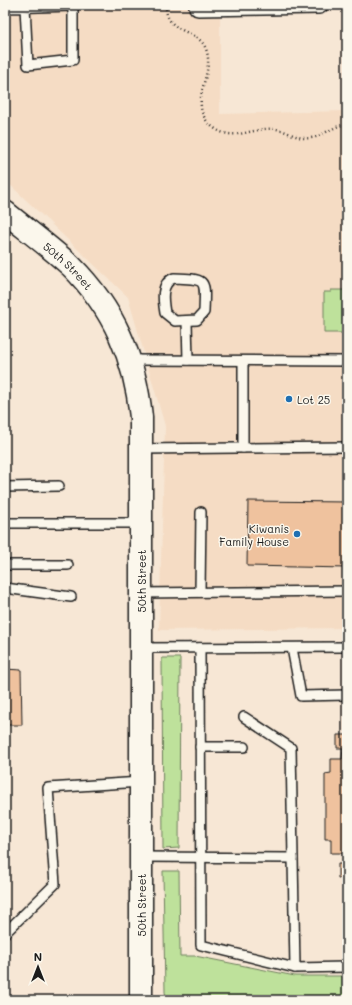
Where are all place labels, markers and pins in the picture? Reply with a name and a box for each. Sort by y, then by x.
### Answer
place label: Lot 25 [297,392,330,407]
marker: Lot 25 [284,394,294,404]
place label: Kiwanis Family House [219,521,289,549]
marker: Kiwanis Family House [292,529,302,539]

